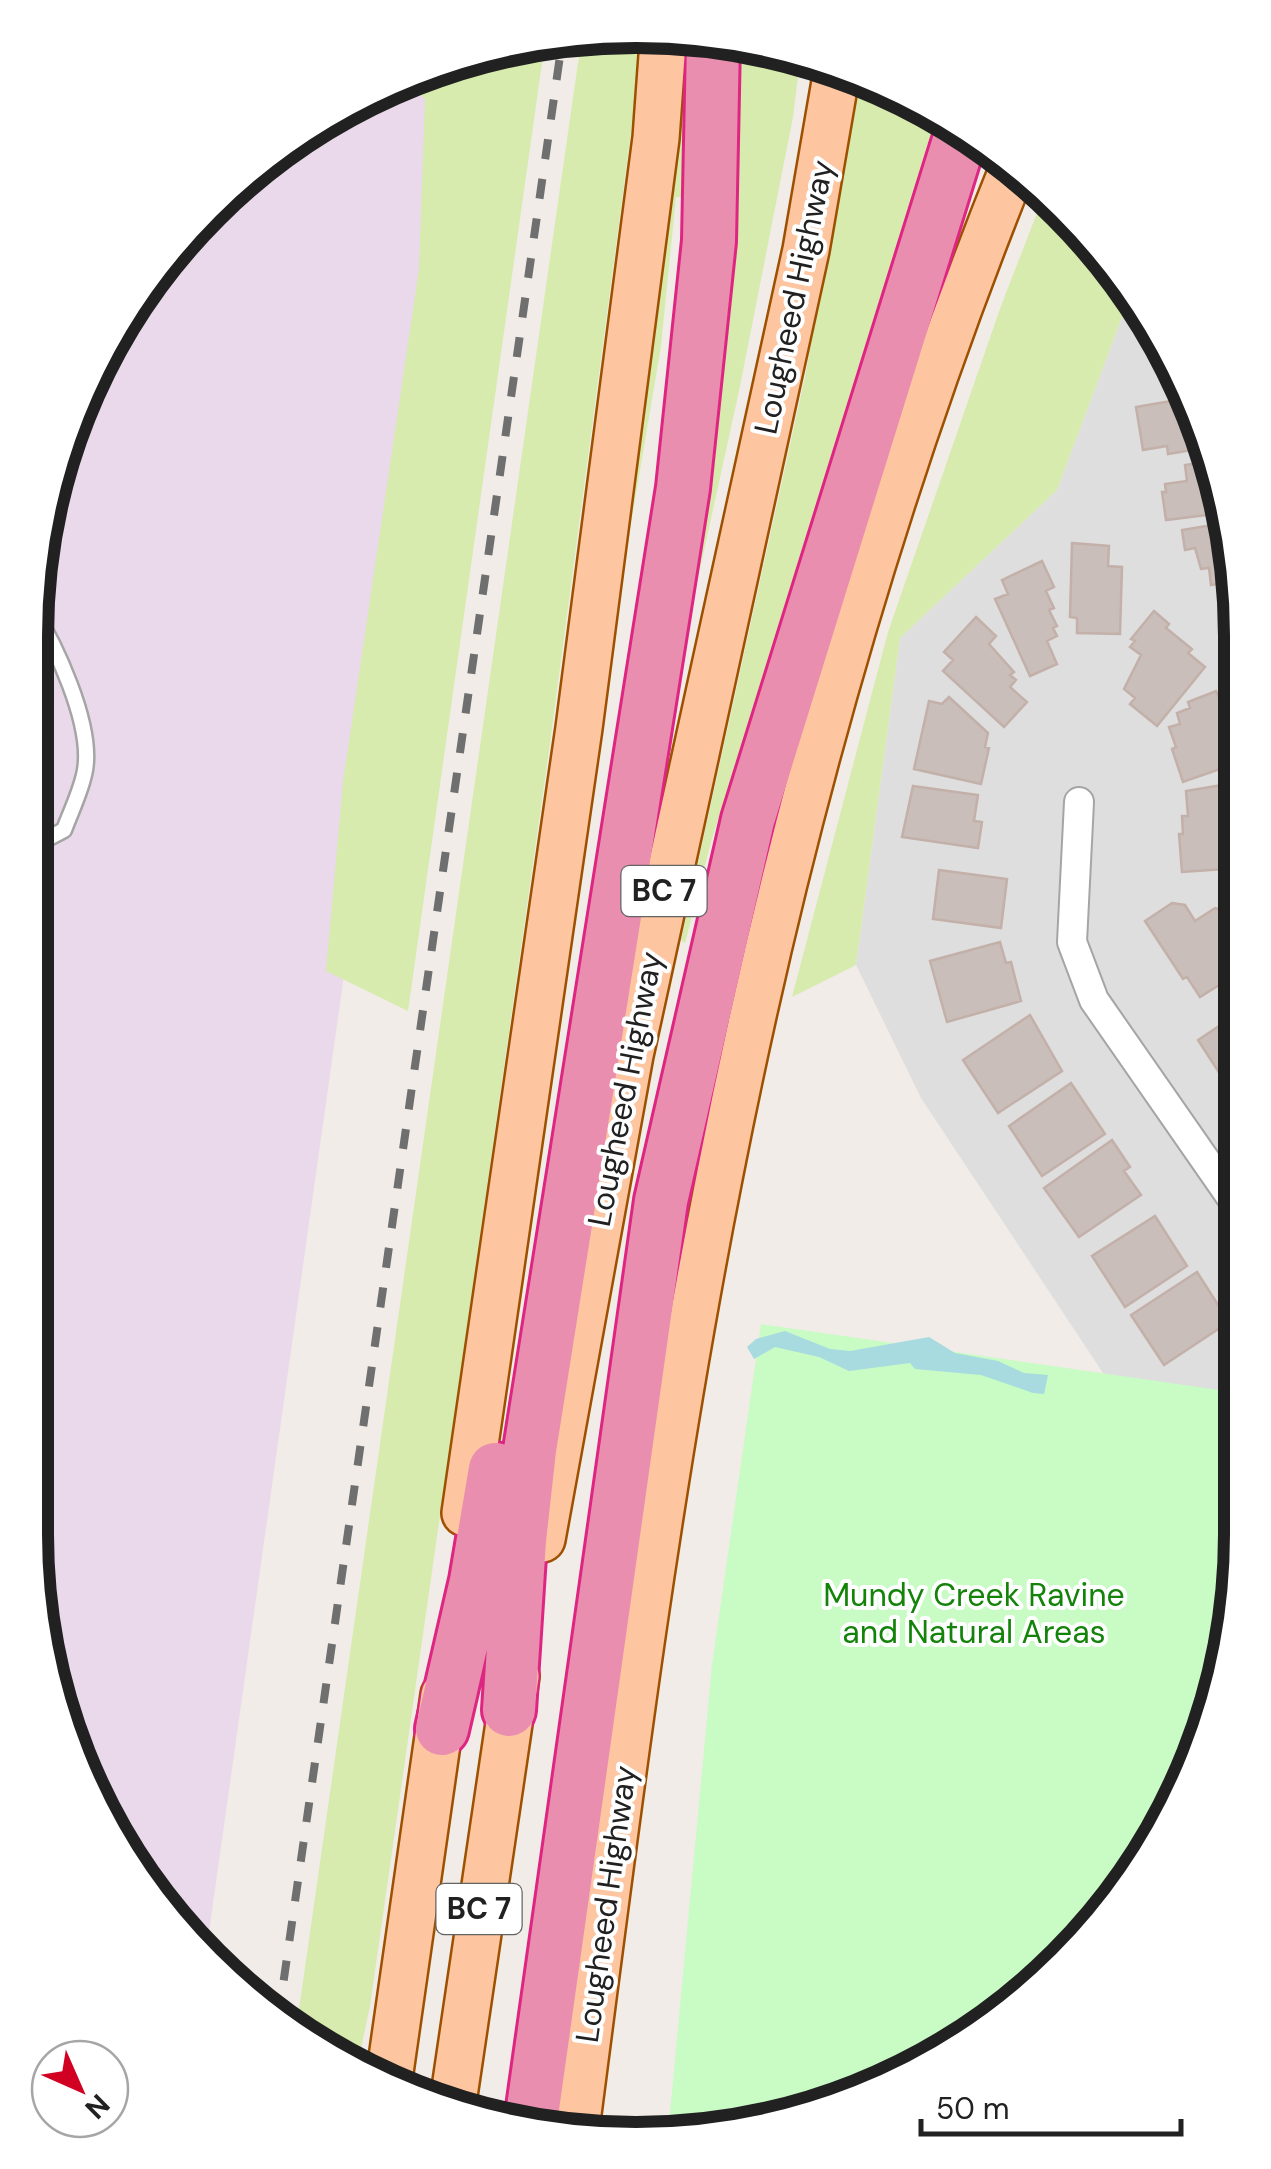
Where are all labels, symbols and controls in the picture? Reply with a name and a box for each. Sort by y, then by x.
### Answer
street label: Lougheed Highway [744,156,844,438]
road number: BC 7 [622,866,706,916]
street label: Lougheed Highway [578,948,672,1230]
park label: Mundy Creek Ravine and Natural Areas [823,1574,1125,1653]
street label: Lougheed Highway [566,1763,646,2045]
road number: BC 7 [436,1884,522,1934]
north arrow [30,2039,130,2139]
scale bar [921,2074,1181,2136]
text: N [77,2086,118,2127]
text: 50 m [936,2089,1010,2128]

